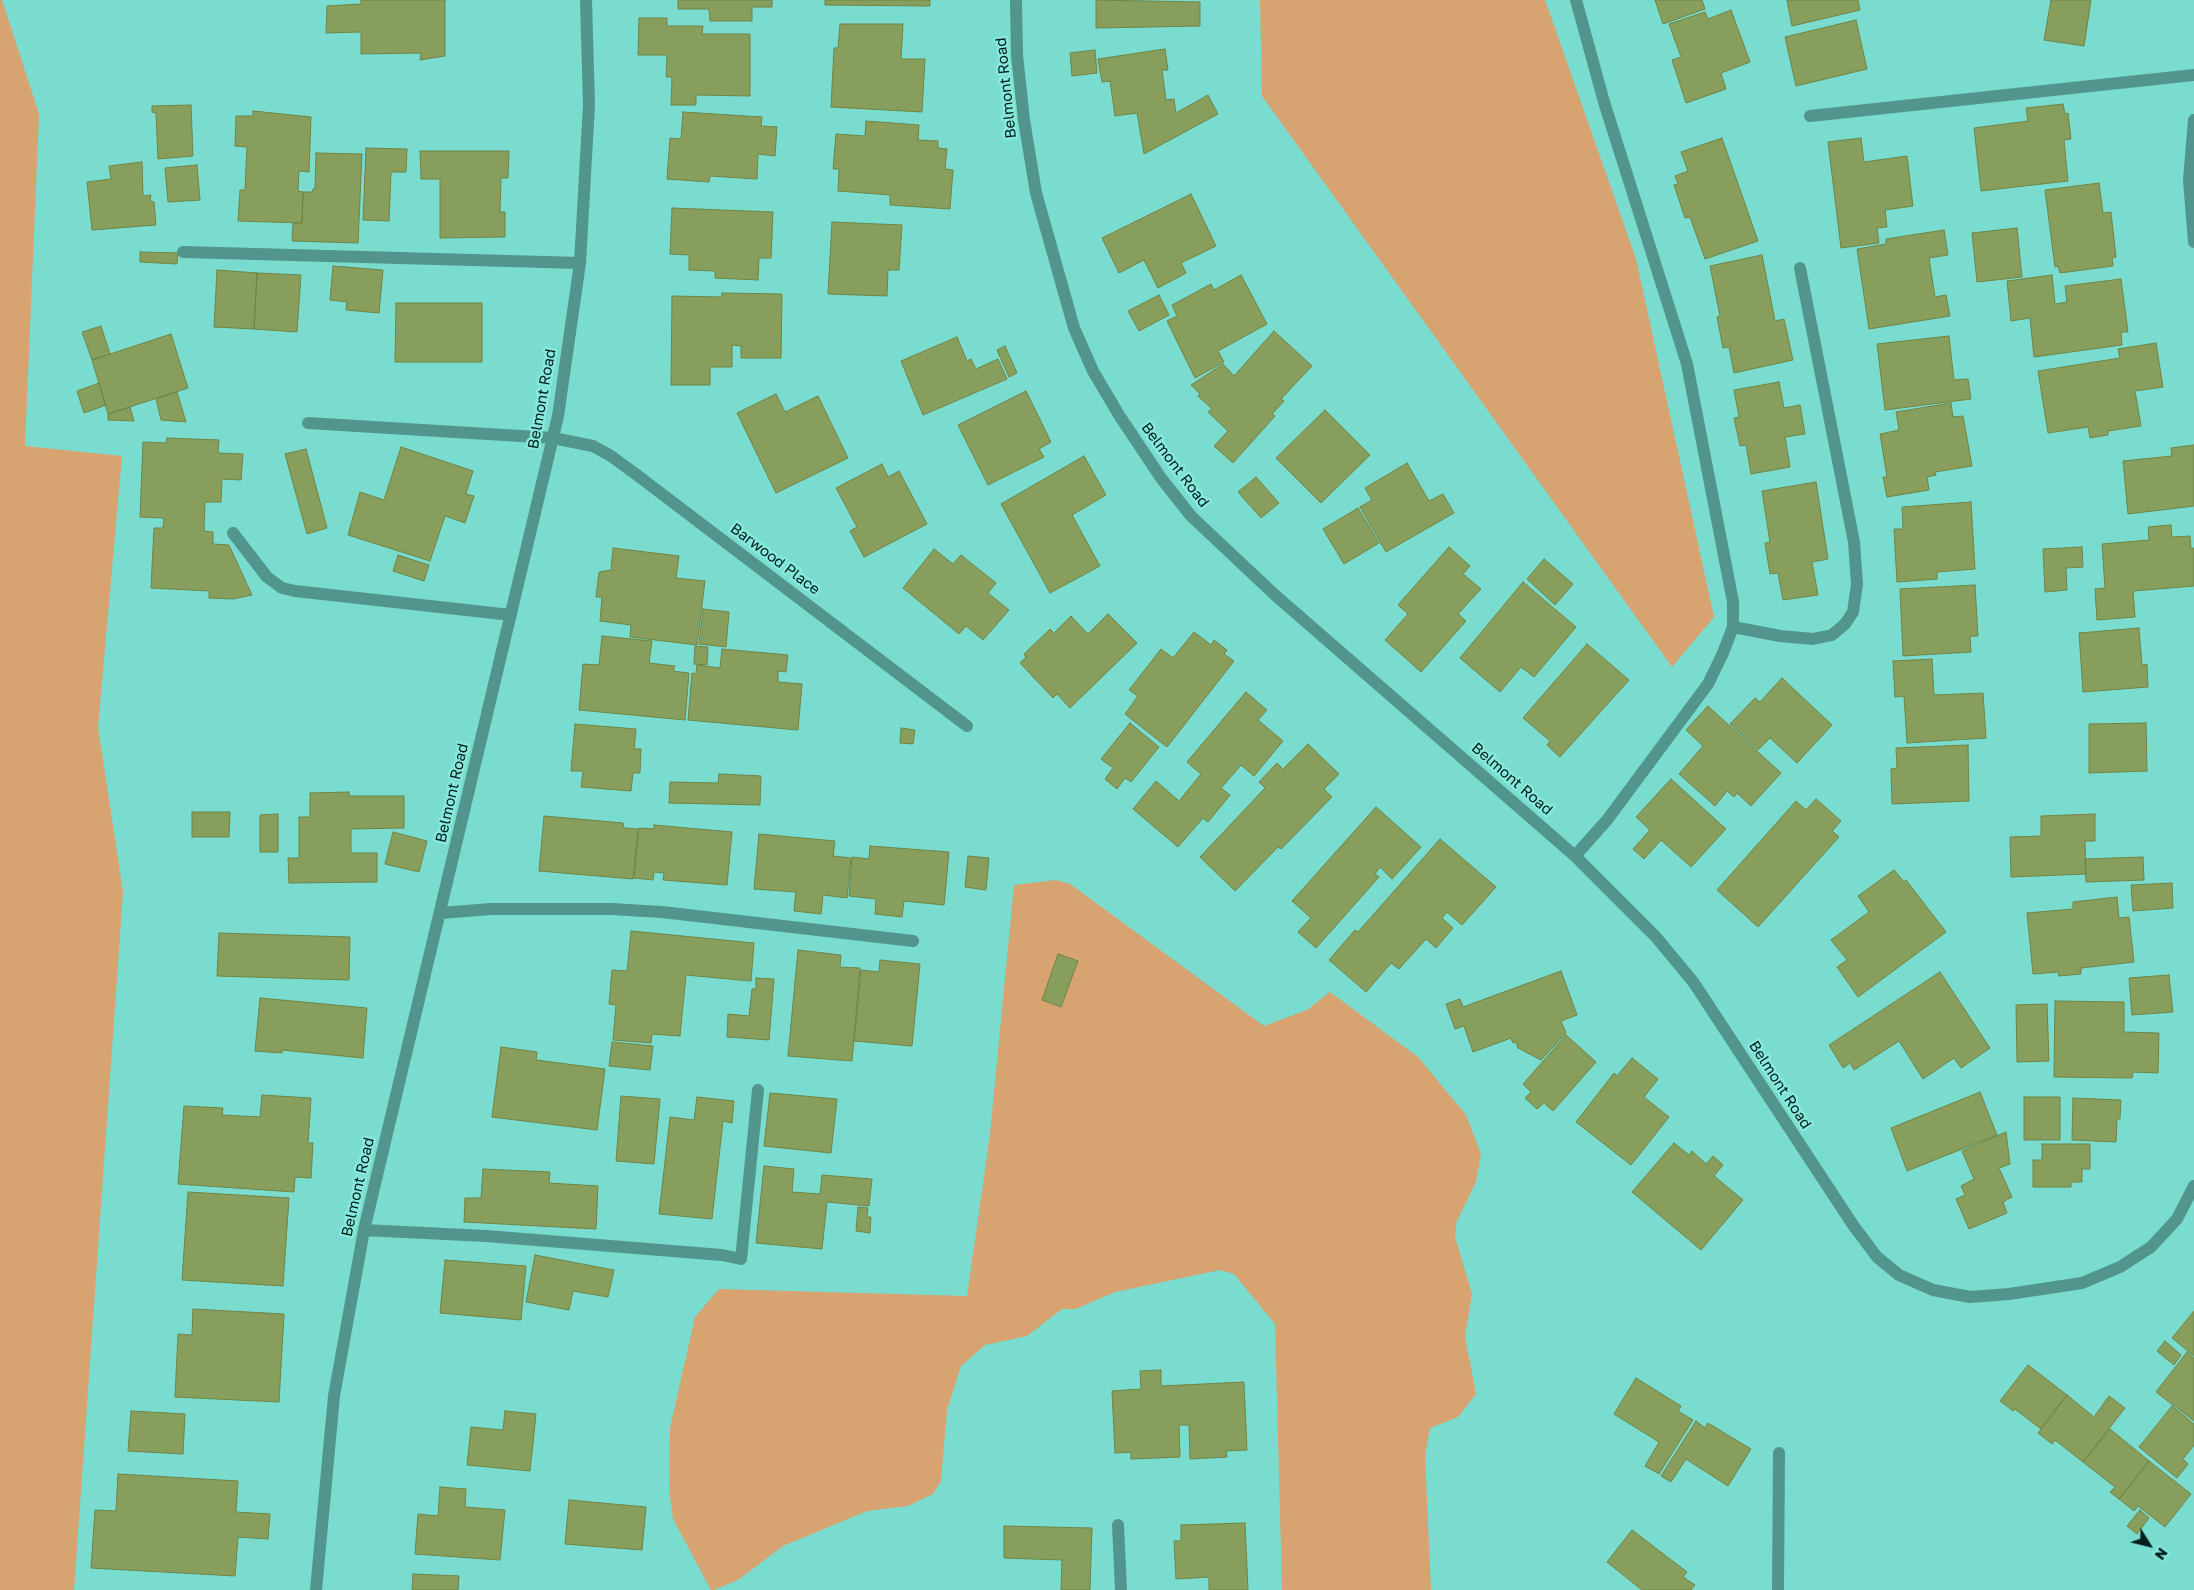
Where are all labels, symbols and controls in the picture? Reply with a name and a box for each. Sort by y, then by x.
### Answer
street label: Belmont Road [992,37,1020,139]
street label: Belmont Road [524,348,560,450]
street label: Belmont Road [1137,419,1213,511]
street label: Barwood Place [727,519,823,599]
street label: Belmont Road [1468,739,1556,819]
street label: Belmont Road [432,742,472,844]
street label: Belmont Road [1745,1038,1815,1132]
street label: Belmont Road [338,1136,378,1238]
north arrow [2124,1520,2174,1570]
text: N [2152,1545,2172,1563]

